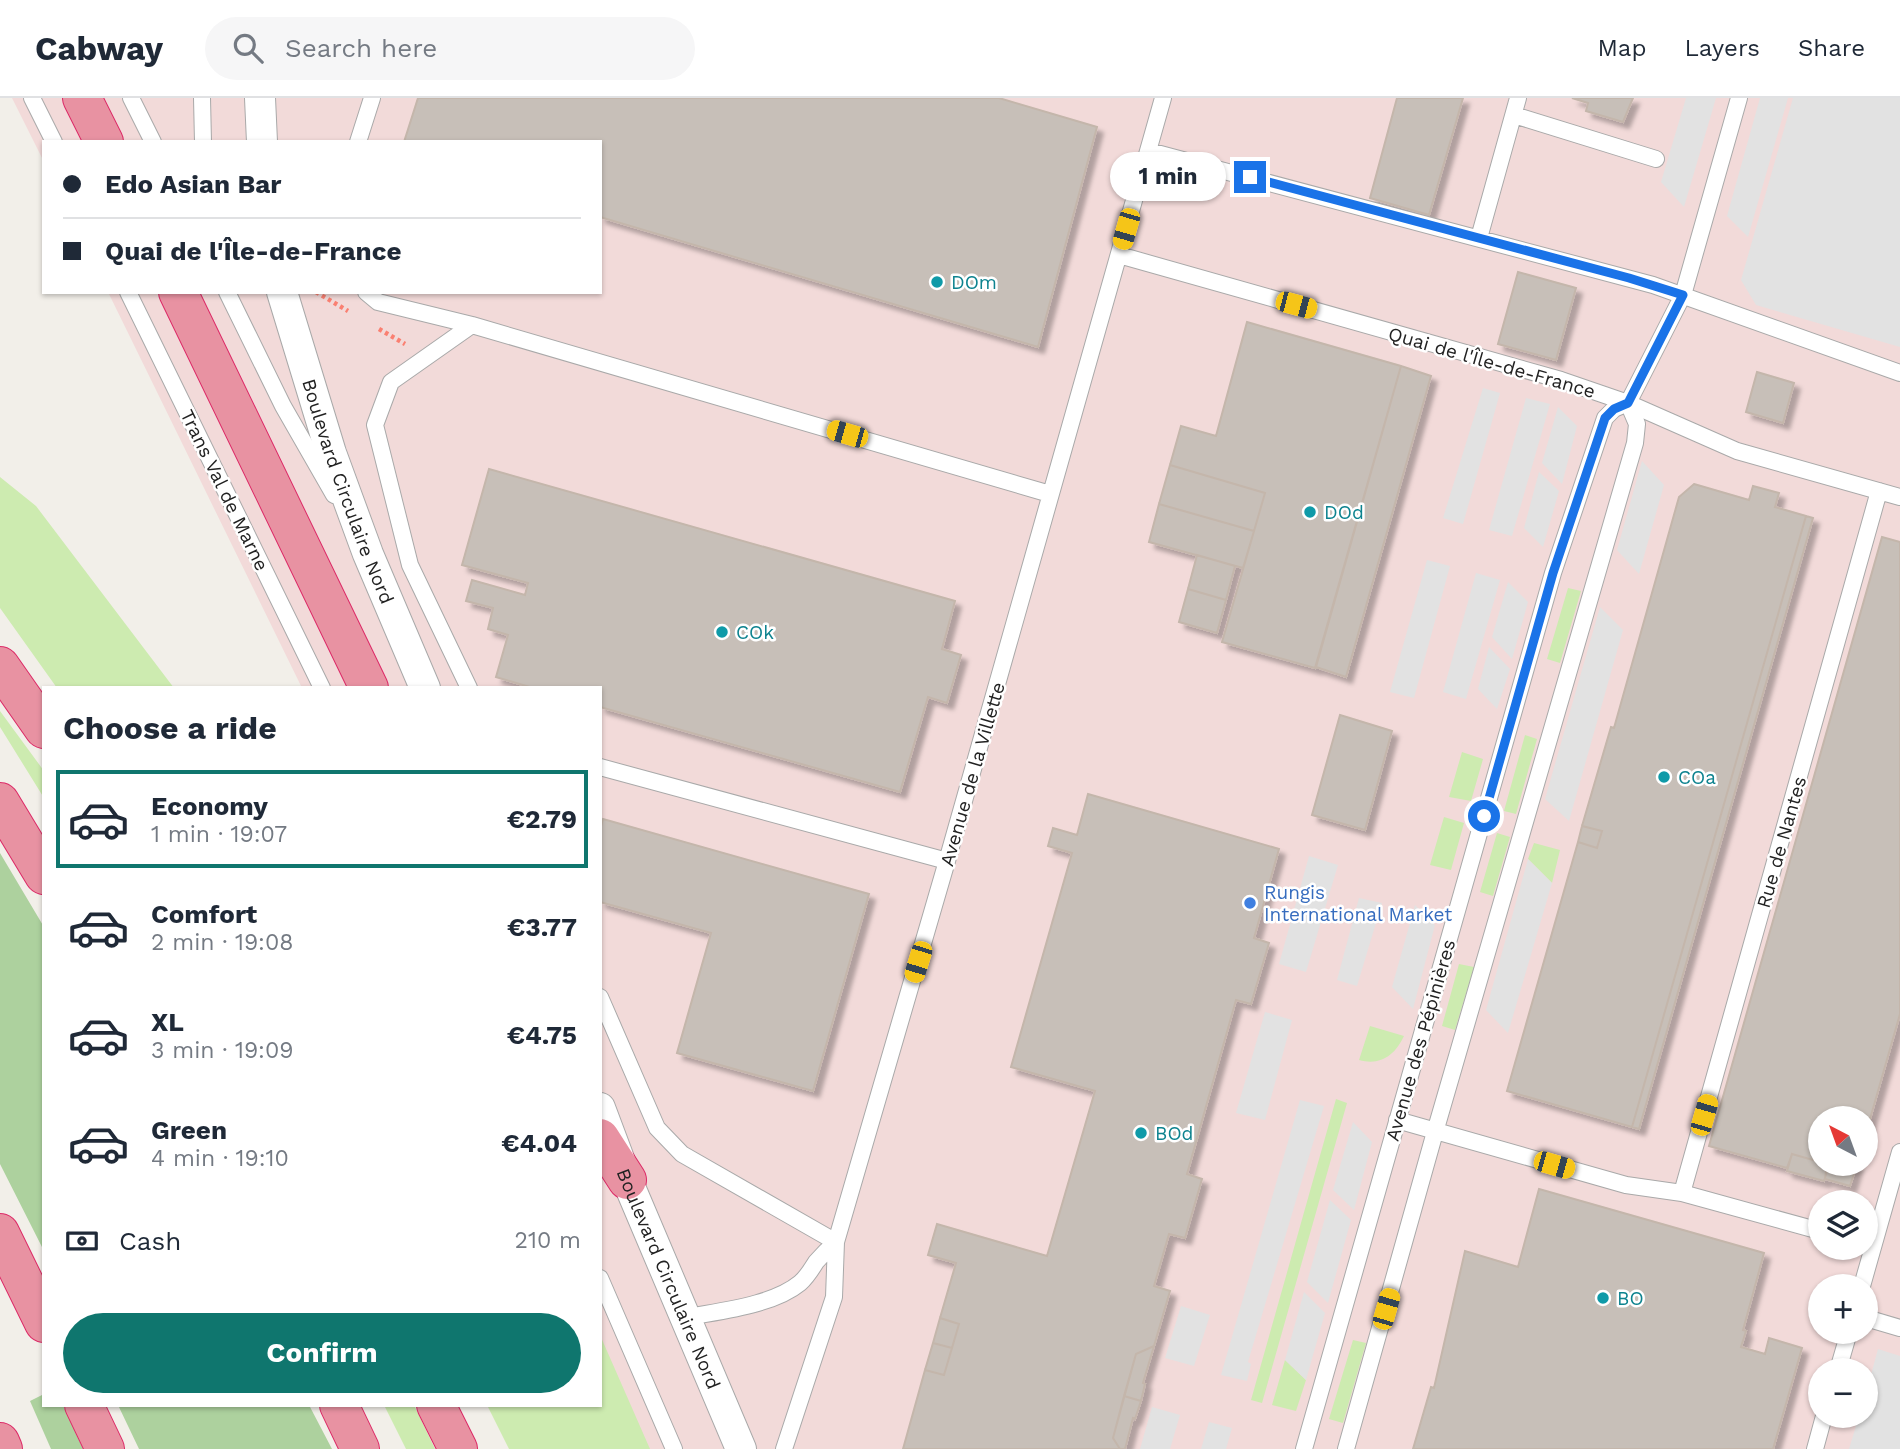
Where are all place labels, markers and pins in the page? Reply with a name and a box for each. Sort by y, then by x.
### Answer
place label: DOm [951,271,997,294]
marker: DOm [929,274,945,290]
place label: DOd [1324,501,1364,524]
marker: DOd [1302,504,1318,520]
place label: COk [736,621,774,644]
marker: COk [714,624,730,640]
place label: COa [1678,766,1716,789]
marker: COa [1656,769,1672,785]
place label: Rungis International Market [1264,881,1452,926]
marker: Rungis International Market [1242,895,1258,911]
place label: BOd [1155,1122,1194,1145]
marker: BOd [1133,1125,1149,1141]
place label: BO [1617,1287,1644,1310]
marker: BO [1595,1290,1611,1306]

